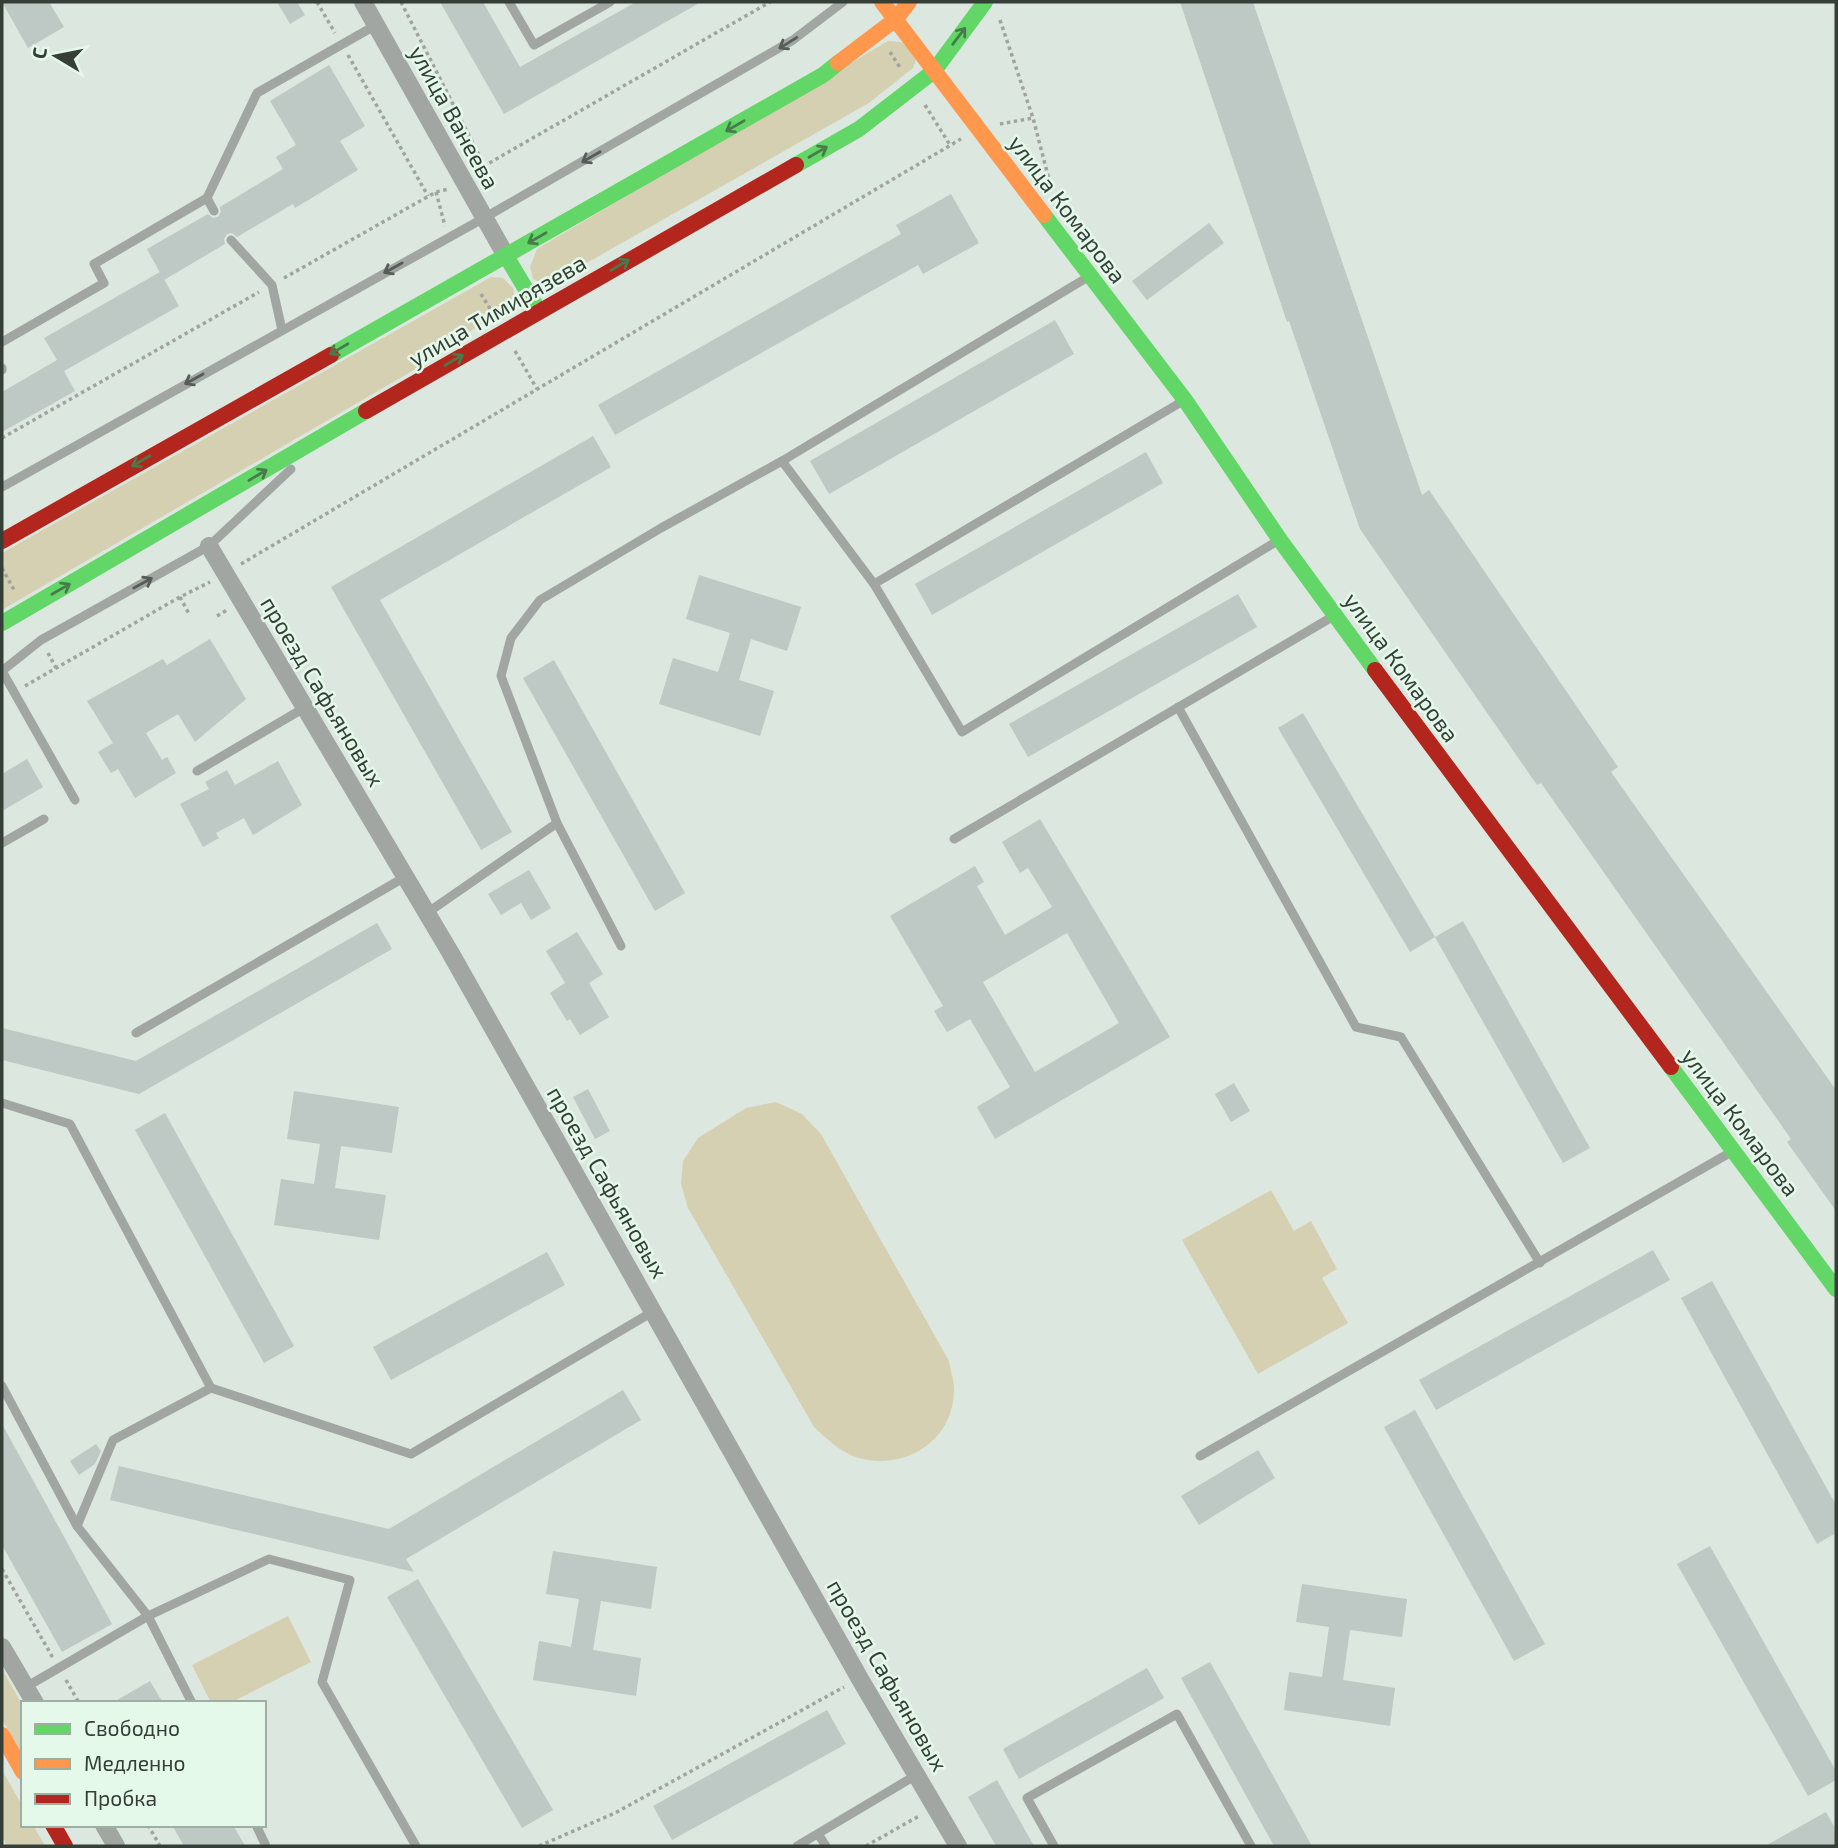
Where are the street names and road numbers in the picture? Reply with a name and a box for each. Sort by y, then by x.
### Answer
street label: улица Ванеева [403,40,506,194]
street label: улица Комарова [1002,129,1133,289]
street label: улица Тимирязева [403,248,591,373]
street label: улица Комарова [1338,587,1466,748]
street label: проезд Сафьяновых [255,591,391,791]
street label: улица Комарова [1675,1042,1806,1202]
street label: проезд Сафьяновых [542,1081,674,1283]
street label: проезд Сафьяновых [822,1574,954,1776]

